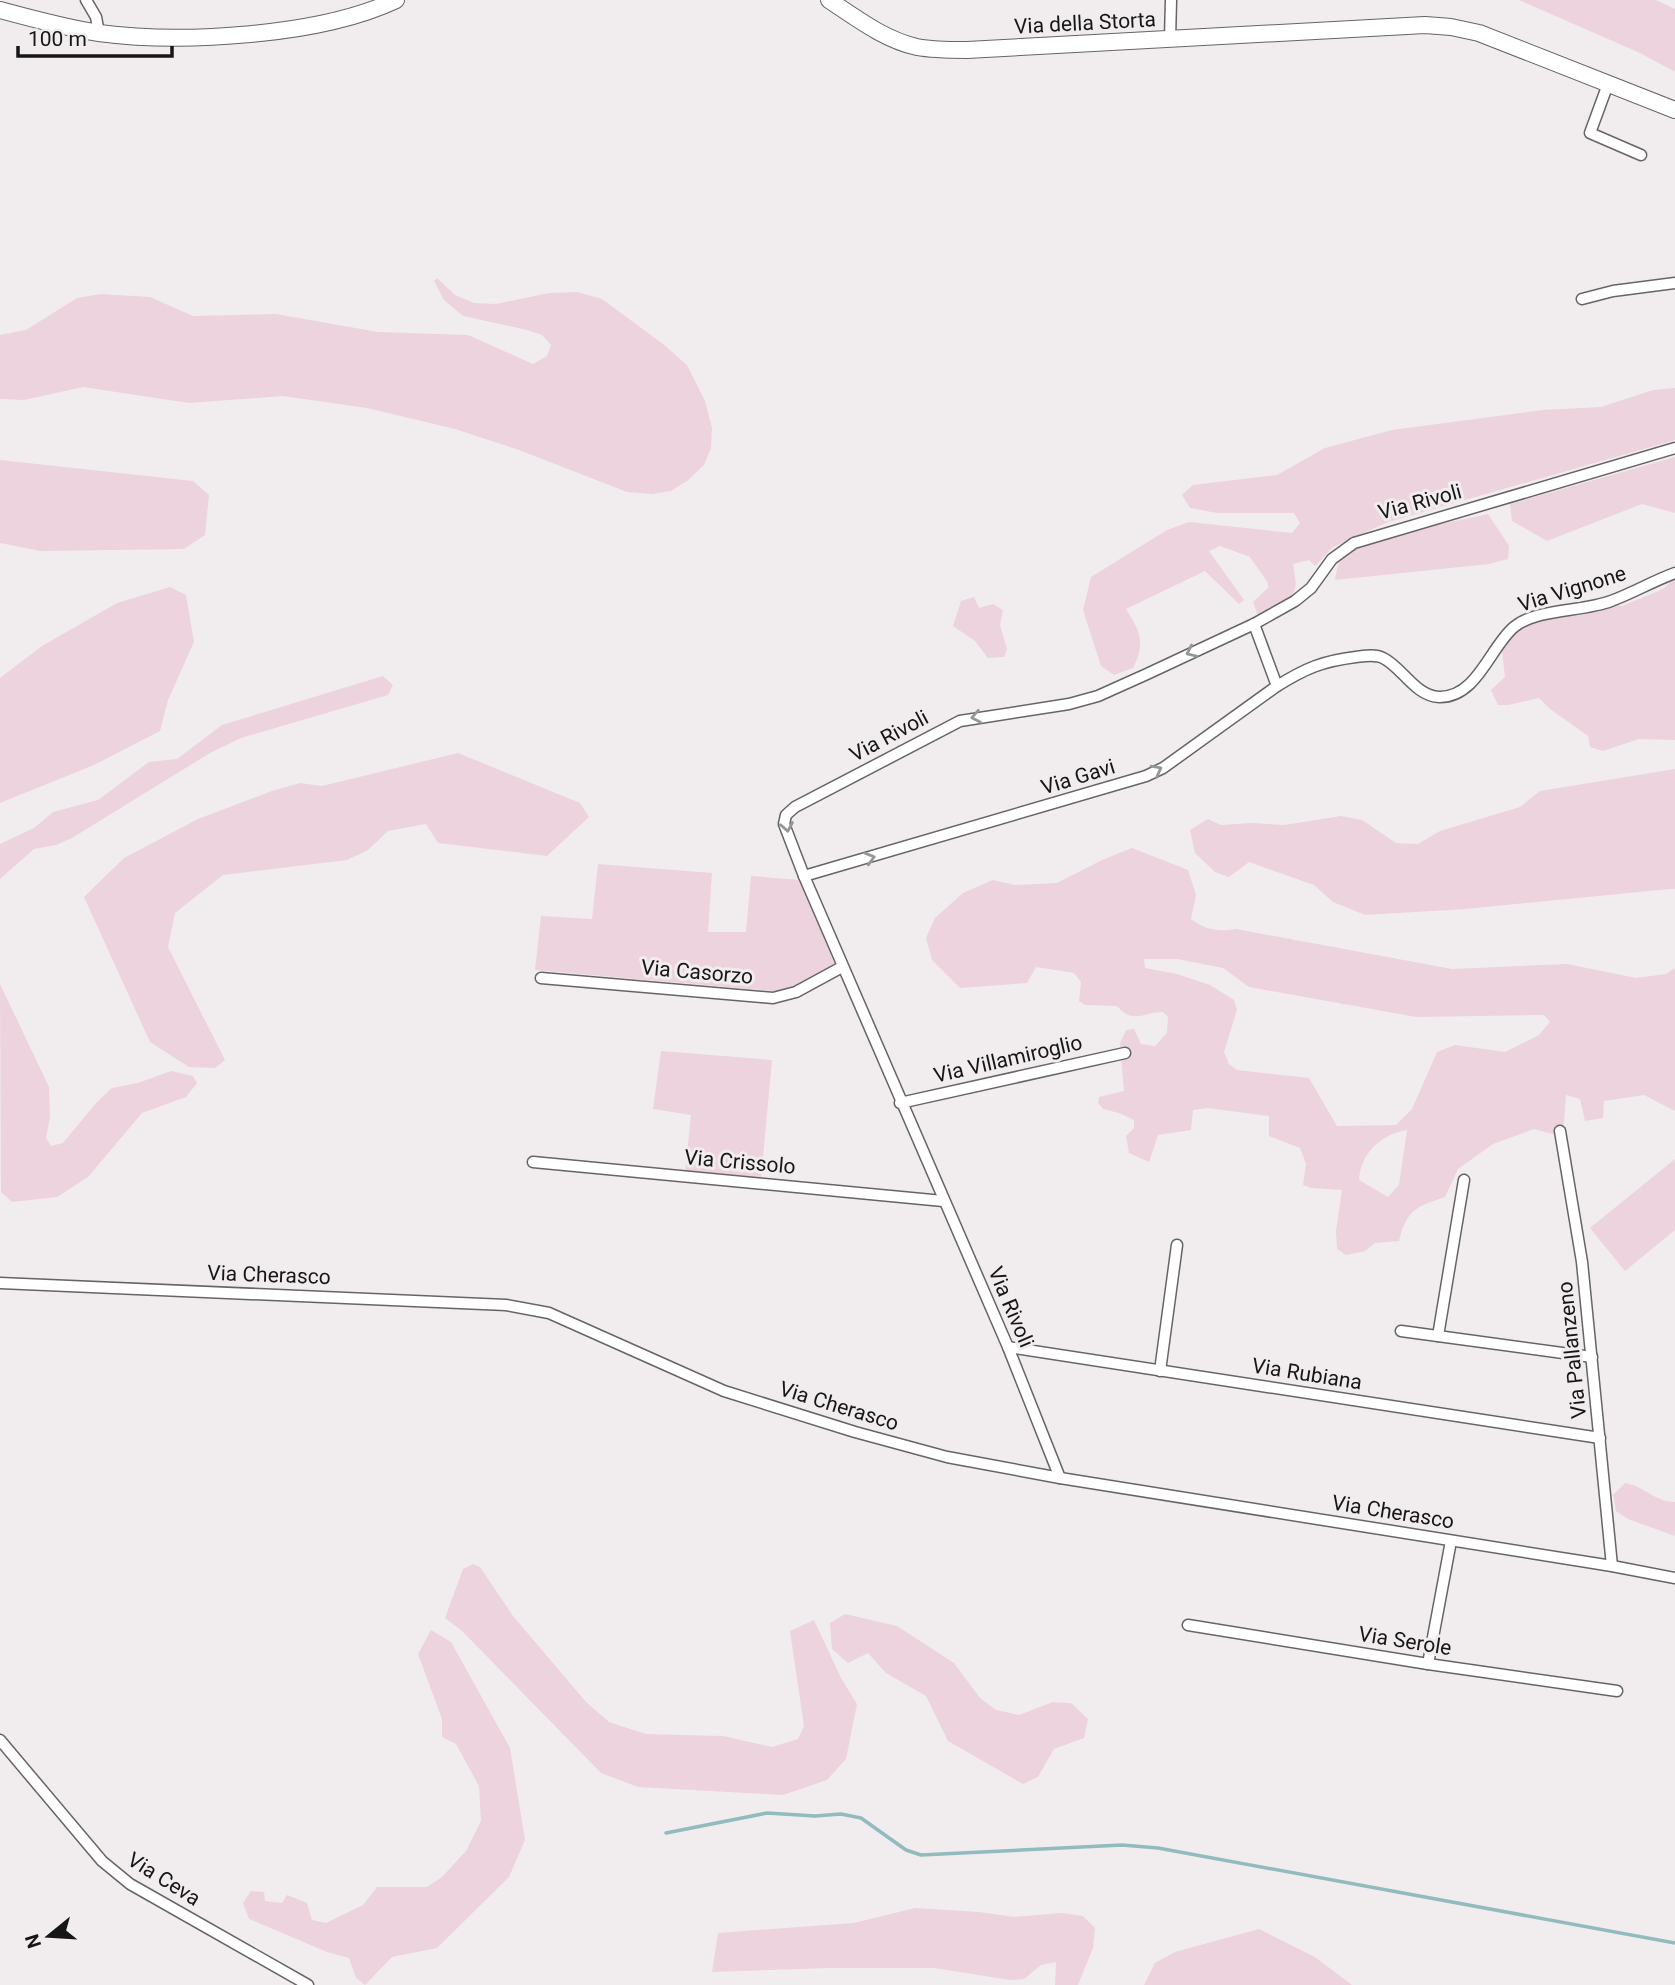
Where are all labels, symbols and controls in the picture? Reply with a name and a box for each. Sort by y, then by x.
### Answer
street label: Via della Storta [1013,7,1157,39]
scale bar [18,14,172,58]
text: 100 m [28,27,87,51]
street label: Via Rivoli [1376,479,1464,525]
street label: Via Vignone [1515,561,1629,617]
one-way arrow [1186,644,1198,658]
street label: Via Rivoli [846,705,932,767]
one-way arrow [970,709,982,724]
street label: Via Gavi [1038,754,1118,800]
one-way arrow [1150,765,1163,779]
one-way arrow [779,821,794,832]
one-way arrow [864,852,876,866]
street label: Via Casorzo [640,955,754,989]
street label: Via Villamiroglio [931,1030,1085,1088]
street label: Via Crissolo [683,1145,797,1179]
street label: Via Cherasco [207,1261,331,1289]
street label: Via Rivoli [983,1263,1039,1351]
street label: Via Pallanzeno [1553,1280,1591,1420]
street label: Via Rubiana [1250,1353,1364,1395]
street label: Via Cherasco [776,1376,902,1436]
street label: Via Cherasco [1330,1490,1456,1534]
street label: Via Serole [1357,1622,1453,1660]
street label: Via Ceva [123,1847,205,1911]
north arrow [14,1901,84,1971]
text: N [20,1931,46,1951]

